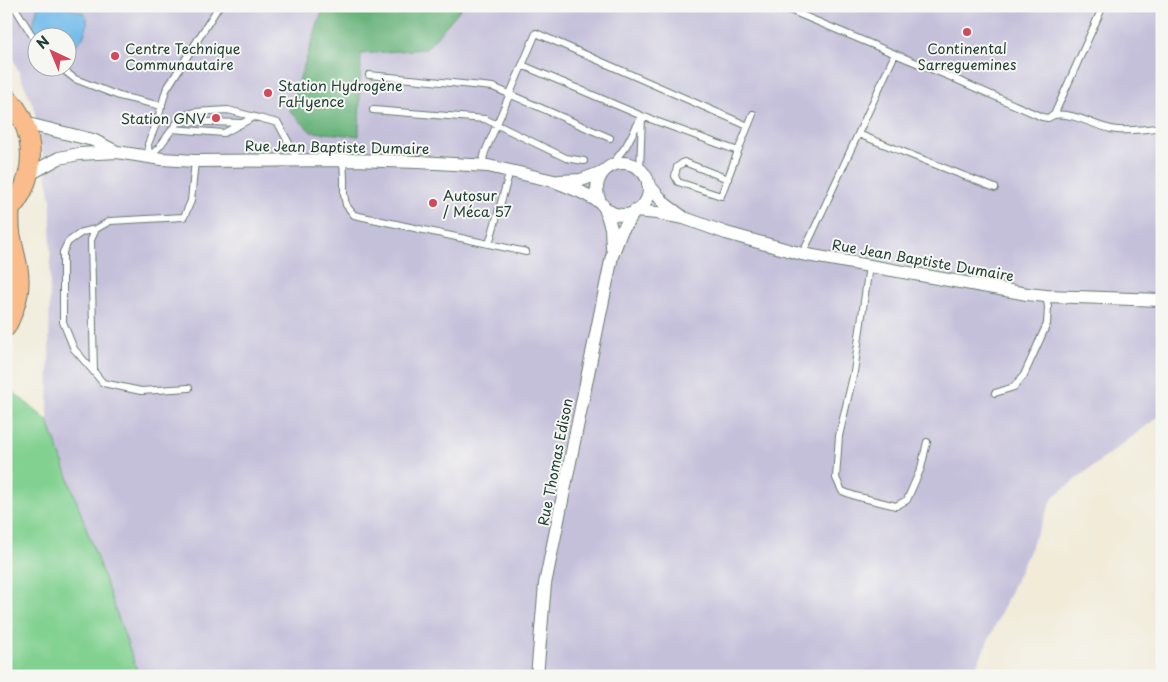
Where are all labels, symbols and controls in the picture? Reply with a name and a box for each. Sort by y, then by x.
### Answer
marker: Continental Sarreguemines [961,26,973,38]
north arrow [28,28,78,78]
text: N [31,31,54,54]
place label: Centre Technique Communautaire [125,38,241,75]
place label: Continental Sarreguemines [918,38,1016,75]
marker: Centre Technique Communautaire [109,50,121,62]
place label: Station Hydrogène FaHyence [278,75,403,112]
marker: Station Hydrogène FaHyence [262,87,274,99]
place label: Station GNV [121,108,206,129]
marker: Station GNV [210,112,222,124]
street label: Rue Jean Baptiste Dumaire [245,135,429,159]
place label: Autosur / Méca 57 [443,185,512,222]
marker: Autosur / Méca 57 [427,197,439,209]
street label: Rue Jean Baptiste Dumaire [830,234,1016,286]
street label: Rue Thomas Edison [532,396,578,528]

